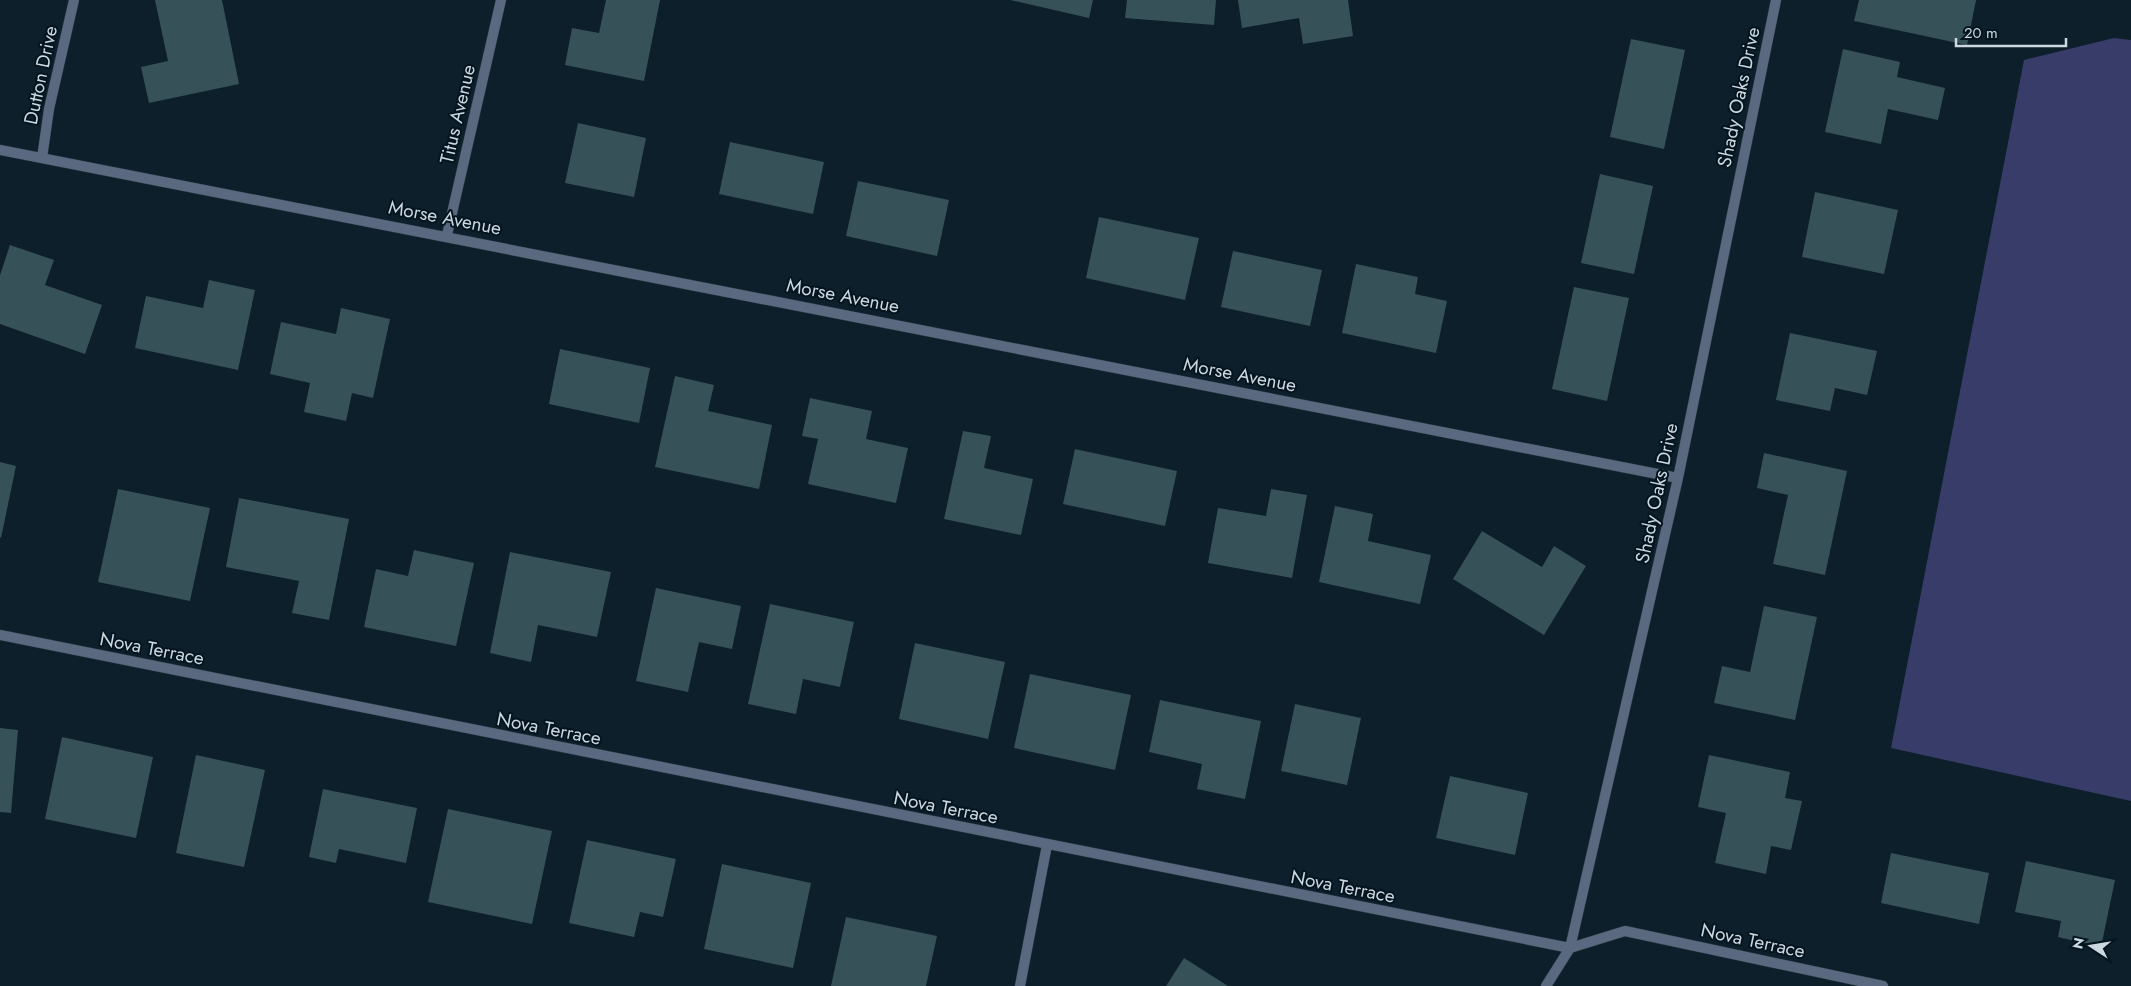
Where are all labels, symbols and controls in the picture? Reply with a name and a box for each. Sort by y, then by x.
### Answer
scale bar [1956,15,2066,47]
text: 20 m [1964,22,1998,44]
street label: Dutton Drive [17,23,64,127]
street label: Shady Oaks Drive [1710,24,1767,170]
street label: Titus Avenue [433,62,482,166]
street label: Morse Avenue [386,193,504,242]
street label: Morse Avenue [784,271,902,320]
street label: Morse Avenue [1181,350,1299,399]
street label: Shady Oaks Drive [1628,420,1685,566]
street label: Nova Terrace [97,625,207,672]
street label: Nova Terrace [494,705,604,752]
street label: Nova Terrace [891,784,1001,831]
street label: Nova Terrace [1288,863,1398,910]
street label: Nova Terrace [1698,916,1808,965]
north arrow [2066,921,2116,971]
text: N [2067,936,2089,951]

